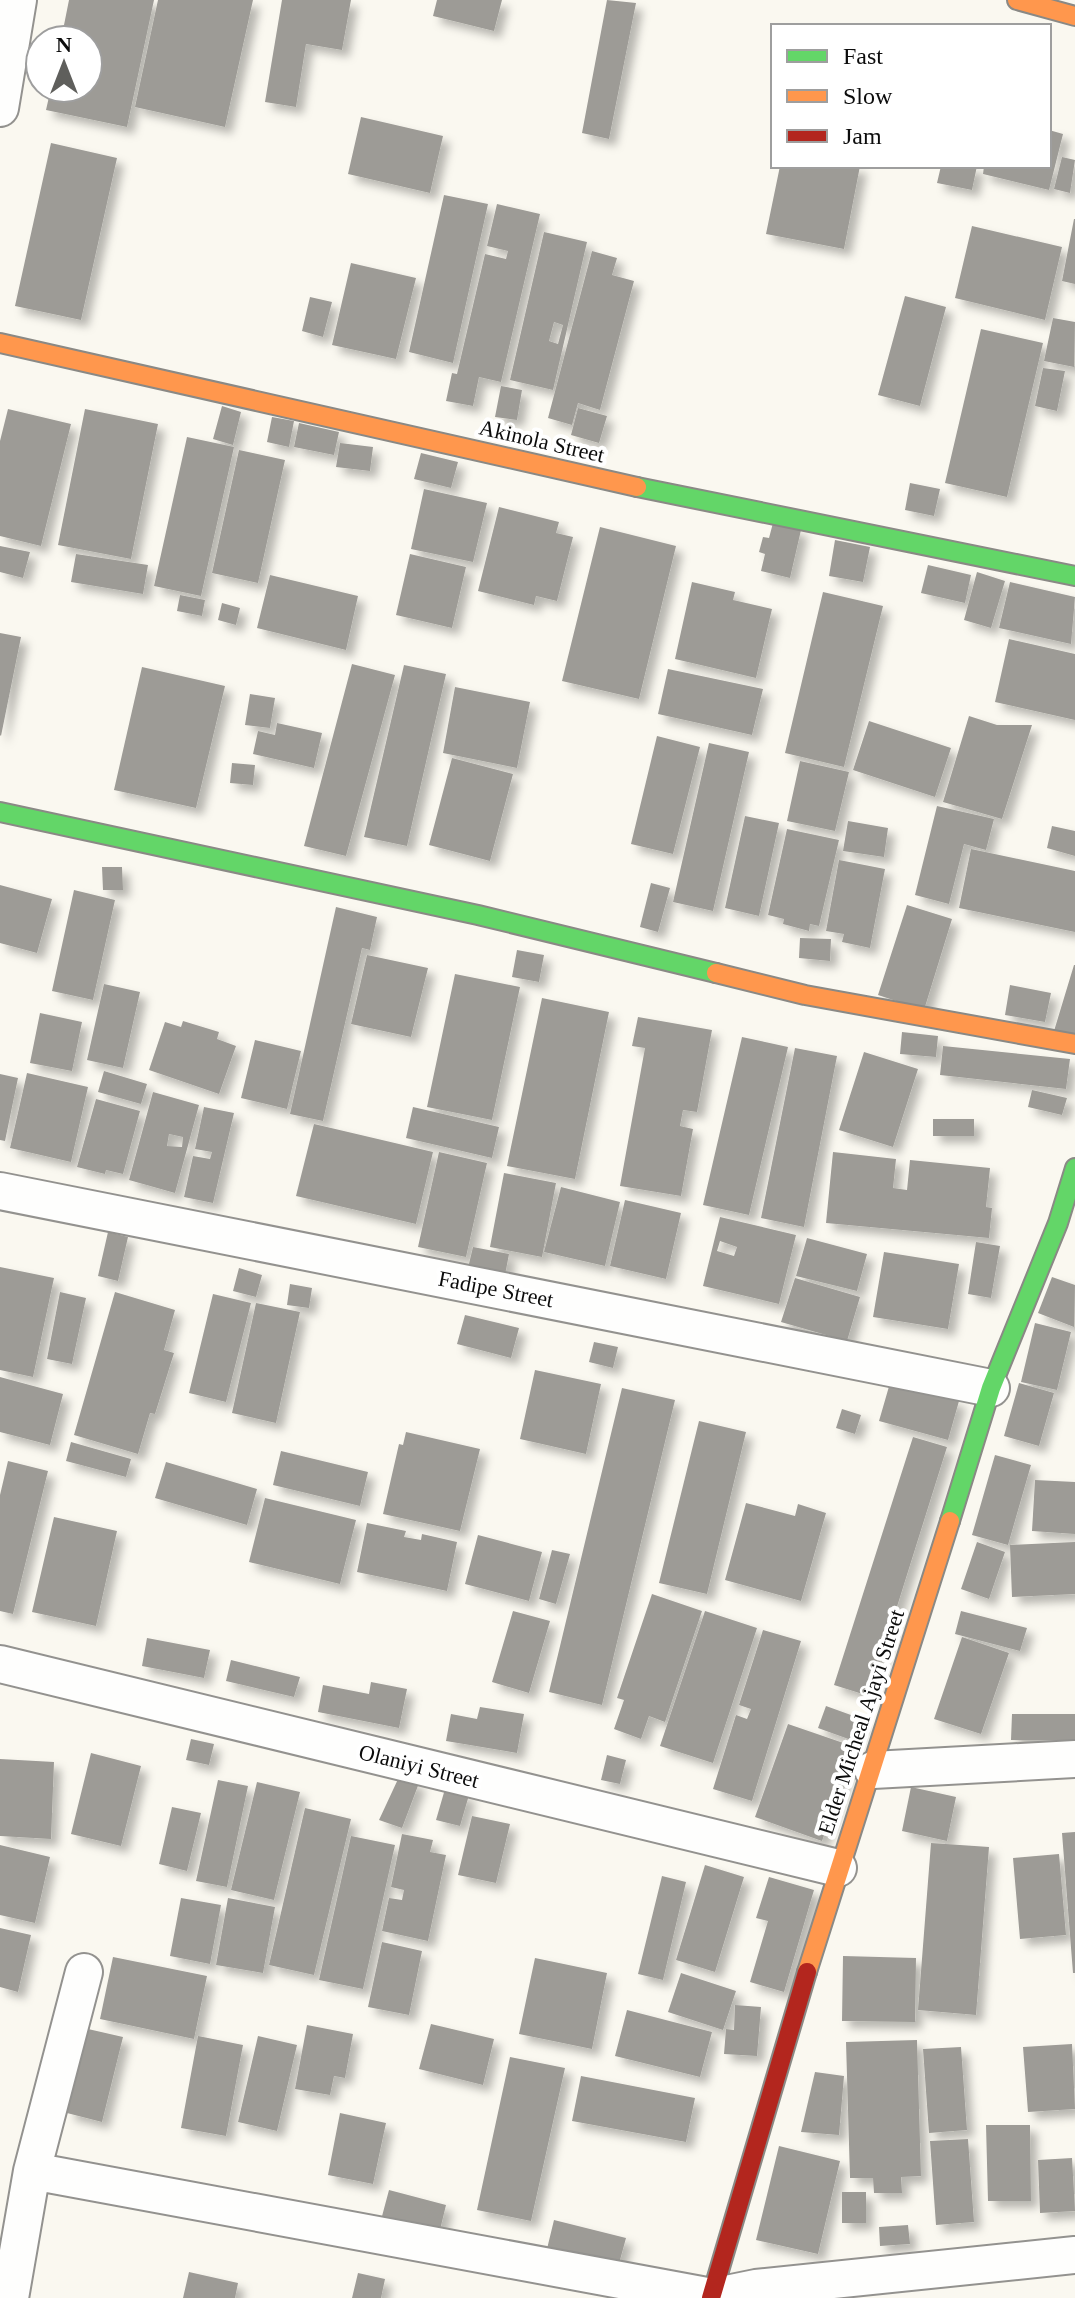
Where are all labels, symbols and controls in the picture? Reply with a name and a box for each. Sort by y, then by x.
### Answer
north arrow [24,24,104,104]
legend [771,24,1051,168]
text: N [56,32,72,57]
text: Fast [843,43,883,69]
text: Slow [843,83,893,109]
text: Jam [843,123,882,149]
street label: Akinola Street [477,414,607,468]
street label: Fadipe Street [436,1266,556,1312]
street label: Elder Micheal Ajayi Street [813,1606,909,1838]
street label: Olaniyi Street [356,1739,482,1793]

